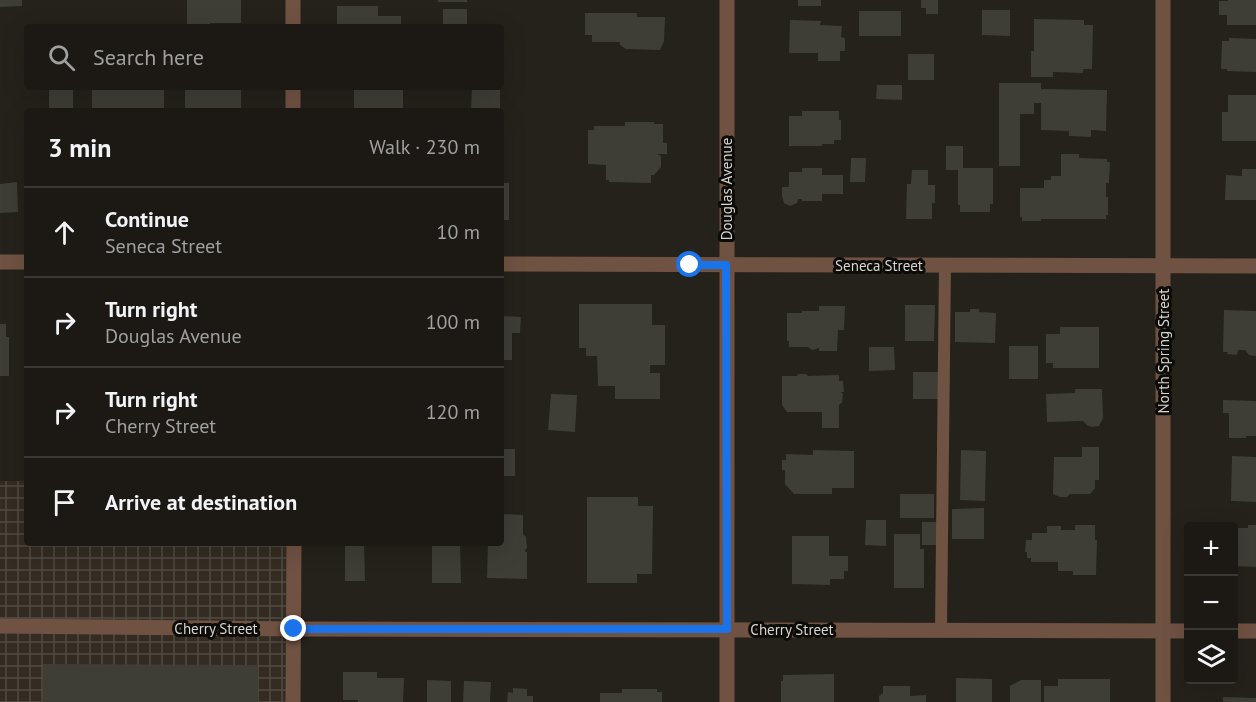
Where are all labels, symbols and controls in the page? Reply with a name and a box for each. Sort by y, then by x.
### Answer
search box [24,24,504,90]
icon: search [45,41,78,74]
text: Search here [93,43,204,71]
text: 3 min [48,131,111,164]
text: Walk · 230 m [369,134,480,160]
street label: Douglas Avenue [717,138,736,240]
text: Continue [105,205,189,233]
icon: ahead [48,216,81,249]
text: 10 m [437,219,480,245]
text: Seneca Street [105,233,222,259]
route start [676,251,702,277]
street label: Seneca Street [835,256,923,275]
street label: North Spring Street [1154,289,1173,413]
text: Turn right [105,295,197,323]
icon: right [48,306,81,339]
text: 100 m [426,309,480,335]
text: Douglas Avenue [105,323,242,349]
text: Turn right [105,385,197,413]
icon: right [48,396,81,429]
text: 120 m [426,399,480,425]
text: Cherry Street [105,413,216,439]
icon: arrive [48,486,81,519]
text: Arrive at destination [105,488,297,516]
map controls [1184,522,1238,684]
button: + [1184,522,1238,576]
button: − [1184,576,1238,630]
route end [280,615,306,641]
street label: Cherry Street [174,619,258,638]
street label: Cherry Street [750,620,834,639]
button: layers [1184,630,1238,684]

